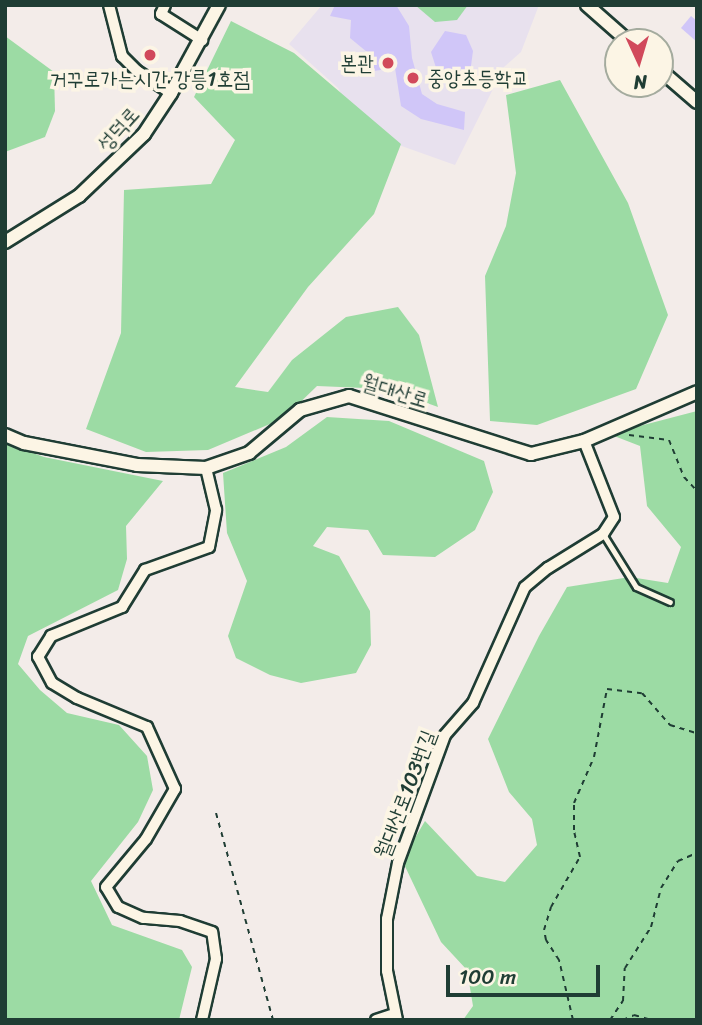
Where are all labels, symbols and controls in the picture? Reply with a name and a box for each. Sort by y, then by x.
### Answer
north arrow [604,28,674,98]
marker: 거꾸로가는시간 강릉1호점 [142,47,158,63]
place label: 본관 [340,50,374,76]
marker: 본관 [380,55,396,71]
place label: 중앙초등학교 [427,65,528,91]
place label: 거꾸로가는시간 강릉1호점 [50,66,250,92]
text: N [633,66,648,99]
marker: 중앙초등학교 [405,70,421,86]
street label: 성덕로 [92,102,144,156]
street label: 월대산로 [359,369,431,413]
street label: 월대산로103번길 [369,726,441,862]
scale bar [450,951,604,995]
text: 100 m [459,958,516,996]

